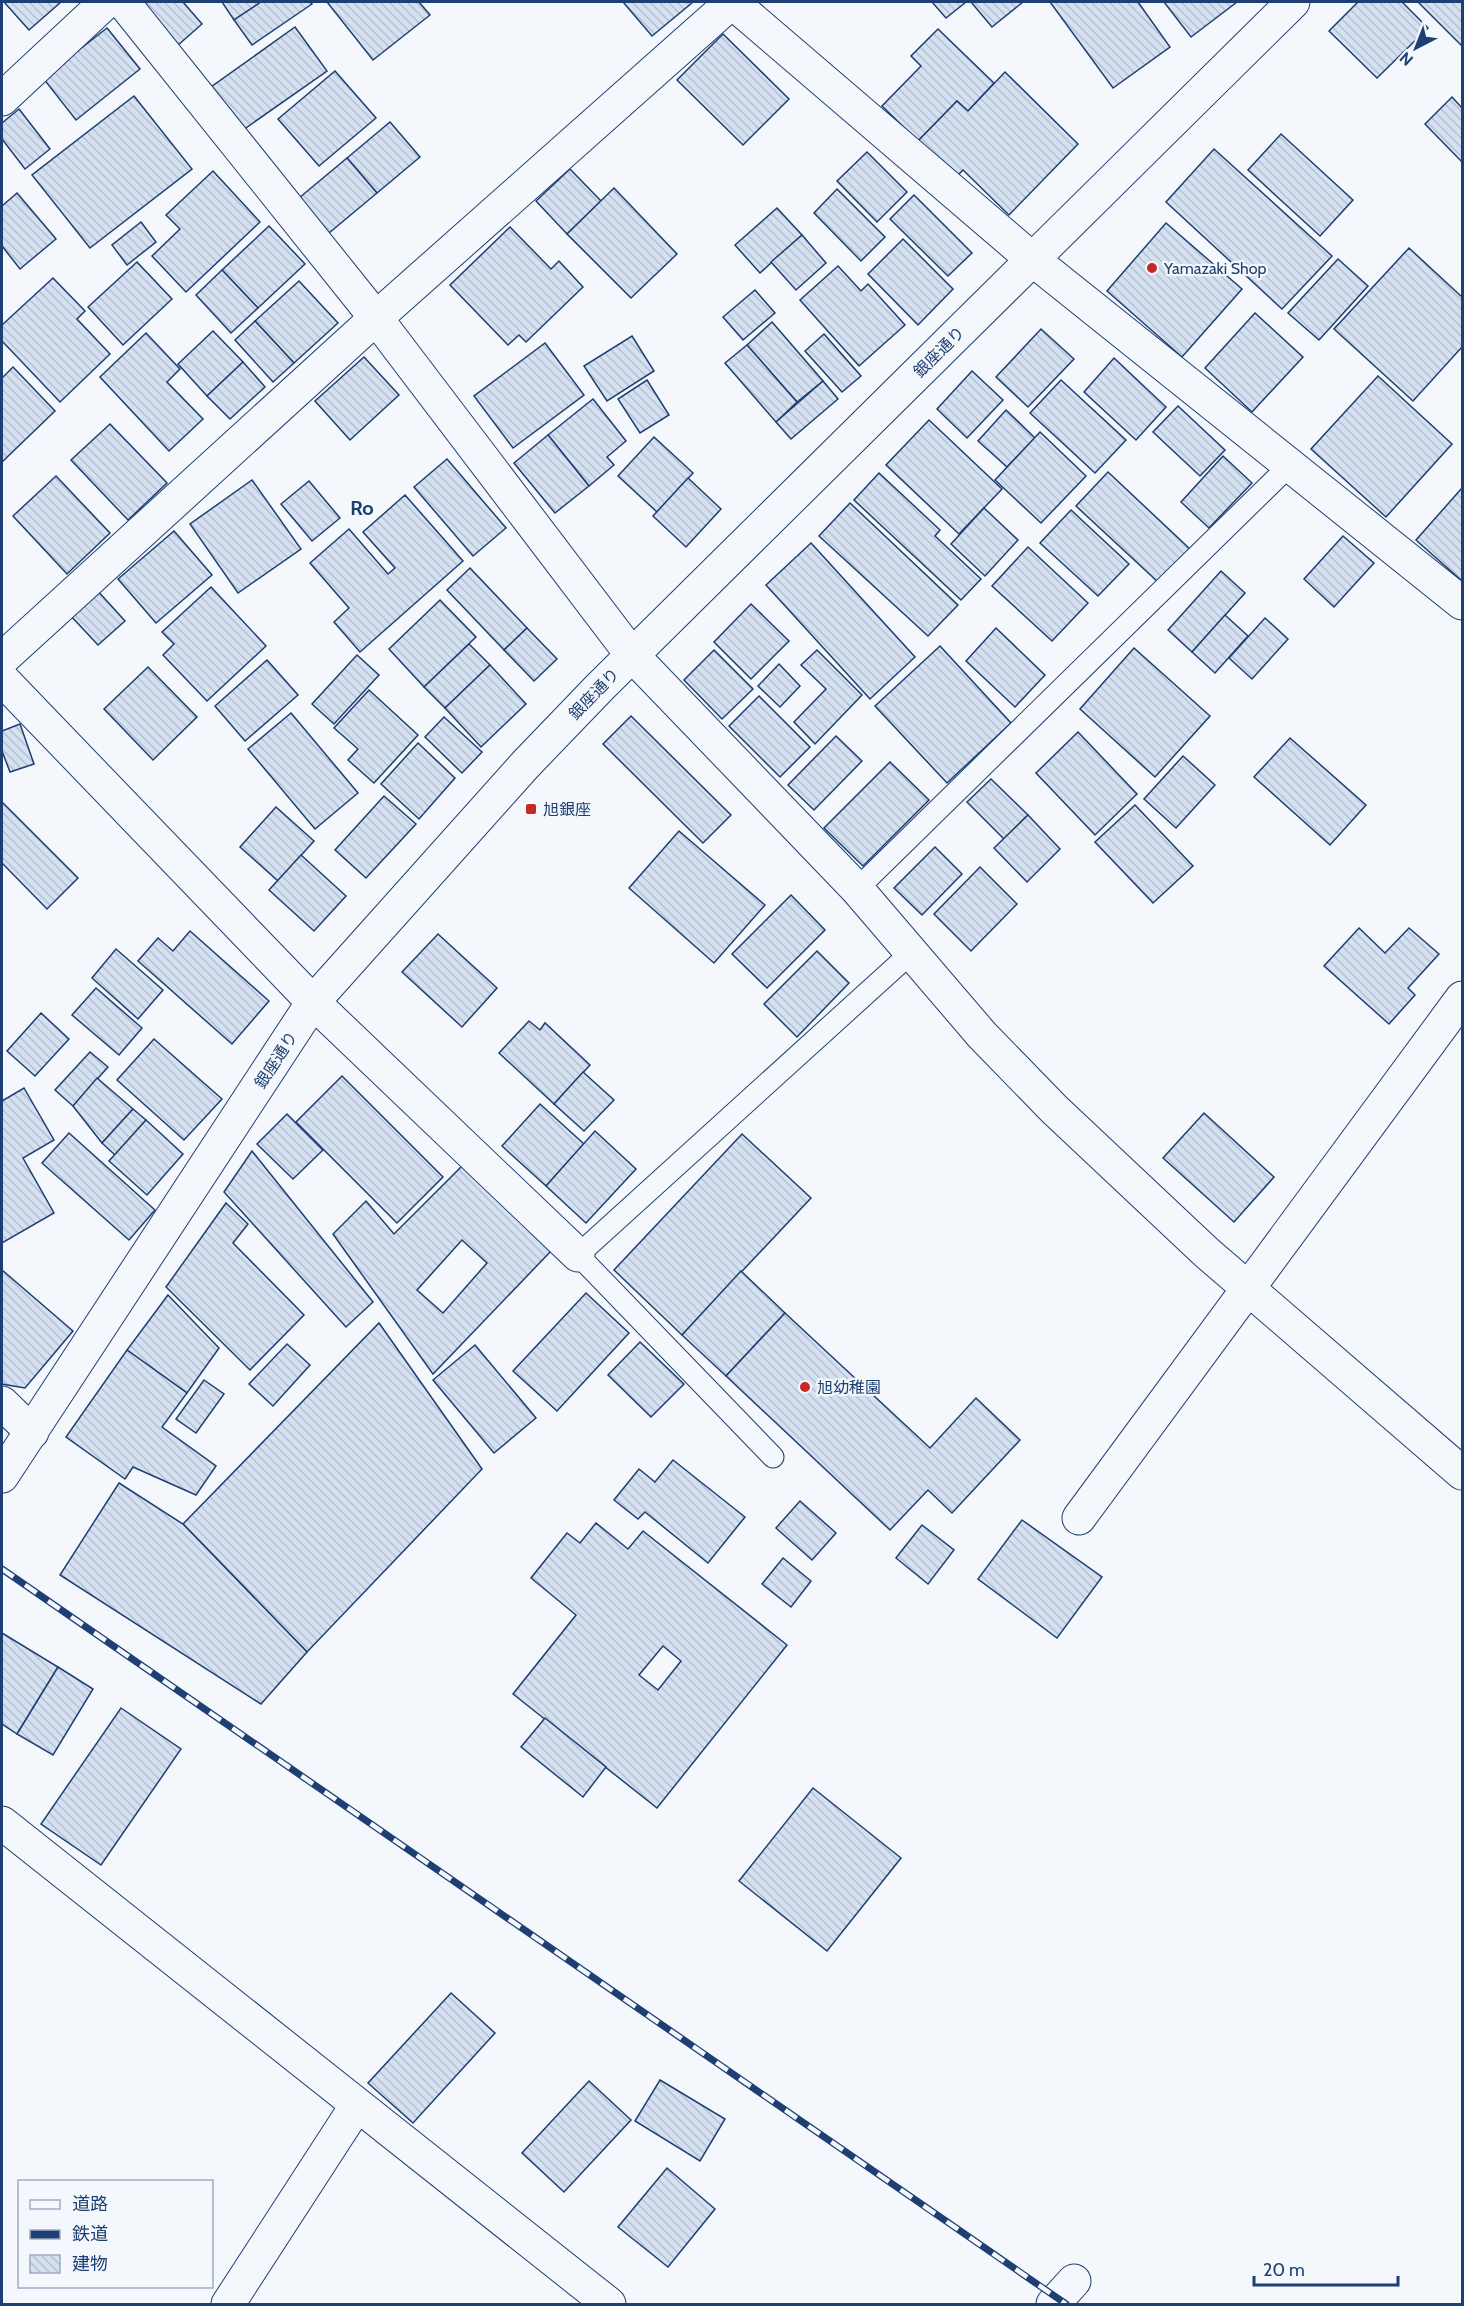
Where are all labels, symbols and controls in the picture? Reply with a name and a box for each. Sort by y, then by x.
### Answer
north arrow [1386,18,1446,78]
text: N [1396,48,1417,70]
place label: Yamazaki Shop [1163,259,1266,278]
marker: Yamazaki Shop [1145,261,1159,275]
street label: 銀座通り [910,323,968,381]
district label: Ro [350,496,374,520]
street label: 銀座通り [565,664,623,724]
place label: 旭銀座 [543,800,591,819]
marker: 旭銀座 [524,802,538,816]
street label: 銀座通り [251,1028,301,1092]
place label: 旭幼稚園 [817,1378,881,1397]
marker: 旭幼稚園 [798,1380,812,1394]
legend [18,2180,213,2288]
text: 道路 [72,2193,108,2215]
text: 鉄道 [72,2223,108,2245]
scale bar [1254,2249,1398,2287]
text: 建物 [72,2253,108,2275]
text: 20 m [1263,2259,1305,2281]

